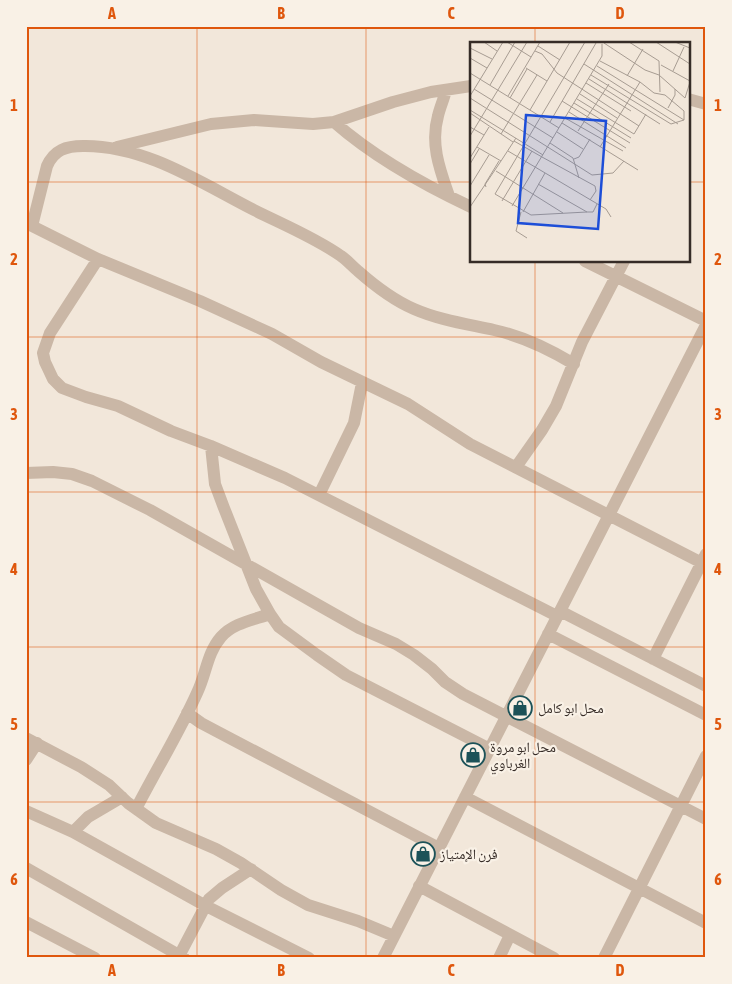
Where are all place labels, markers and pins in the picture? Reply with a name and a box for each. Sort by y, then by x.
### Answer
shop icon: محل ابو كامل [507,695,533,721]
place label: محل ابو كامل [538,700,604,717]
place label: محل ابو مروة الغرباوي [490,739,556,775]
shop icon: محل ابو مروة الغرباوي [460,742,486,768]
shop icon: فرن الإمتياز [410,841,436,867]
place label: فرن الإمتياز [439,846,498,863]

